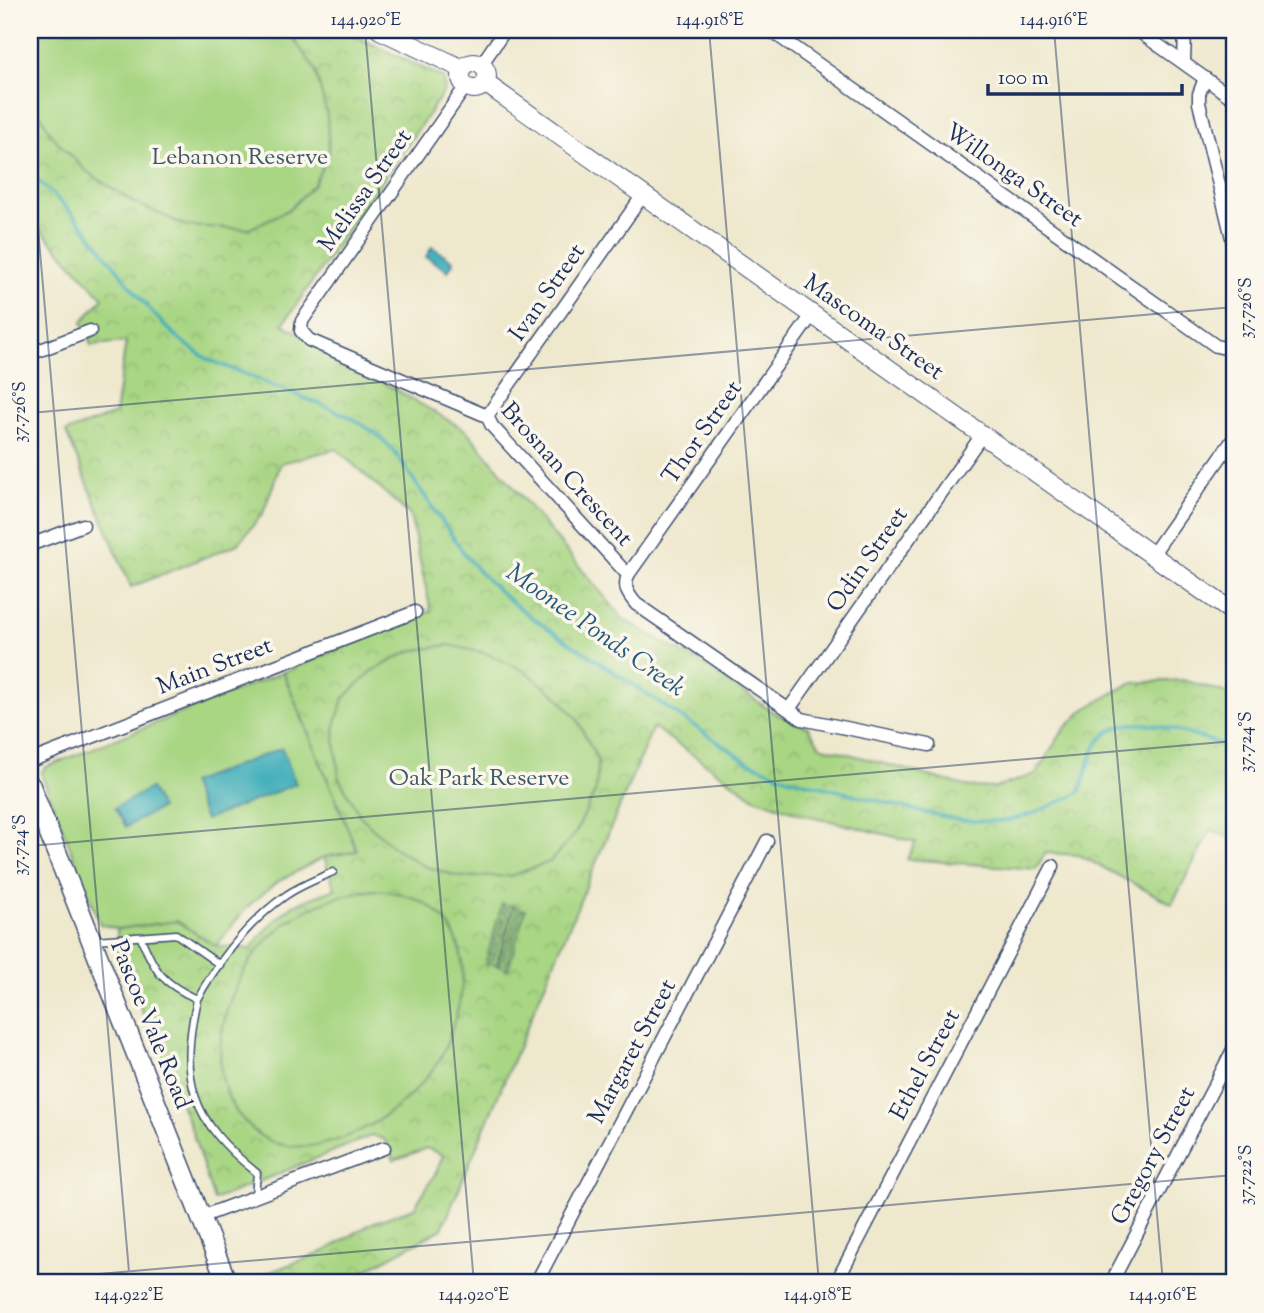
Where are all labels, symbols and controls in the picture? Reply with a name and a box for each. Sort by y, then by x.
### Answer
text: 144.920°E [331,8,401,34]
text: 144.918°E [676,8,744,34]
text: 144.916°E [1020,8,1088,34]
scale bar [988,52,1182,96]
text: 100 m [998,64,1049,94]
street label: Willonga Street [937,116,1089,236]
street label: Melissa Street [311,123,421,259]
park label: Lebanon Reserve [152,141,328,175]
street label: Ivan Street [502,237,594,349]
street label: Mascoma Street [796,267,950,389]
text: 37.726°S [1234,277,1260,339]
street label: Thor Street [655,374,751,492]
text: 37.726°S [8,381,34,443]
street label: Brosnan Crescent [492,395,640,555]
street label: Odin Street [819,500,917,620]
water label: Moonee Ponds Creek [498,555,692,707]
street label: Main Street [152,629,278,705]
text: 37.724°S [1234,711,1260,773]
park label: Oak Park Reserve [388,762,570,796]
text: 37.724°S [8,814,34,876]
street label: Pascoe Vale Road [101,935,200,1115]
street label: Margaret Street [581,974,685,1130]
street label: Ethel Street [882,1003,970,1127]
street label: Gregory Street [1103,1081,1205,1231]
text: 37.722°S [1234,1145,1260,1205]
text: 144.922°E [94,1283,164,1309]
text: 144.920°E [439,1283,509,1309]
text: 144.918°E [784,1283,852,1309]
text: 144.916°E [1129,1283,1197,1309]

